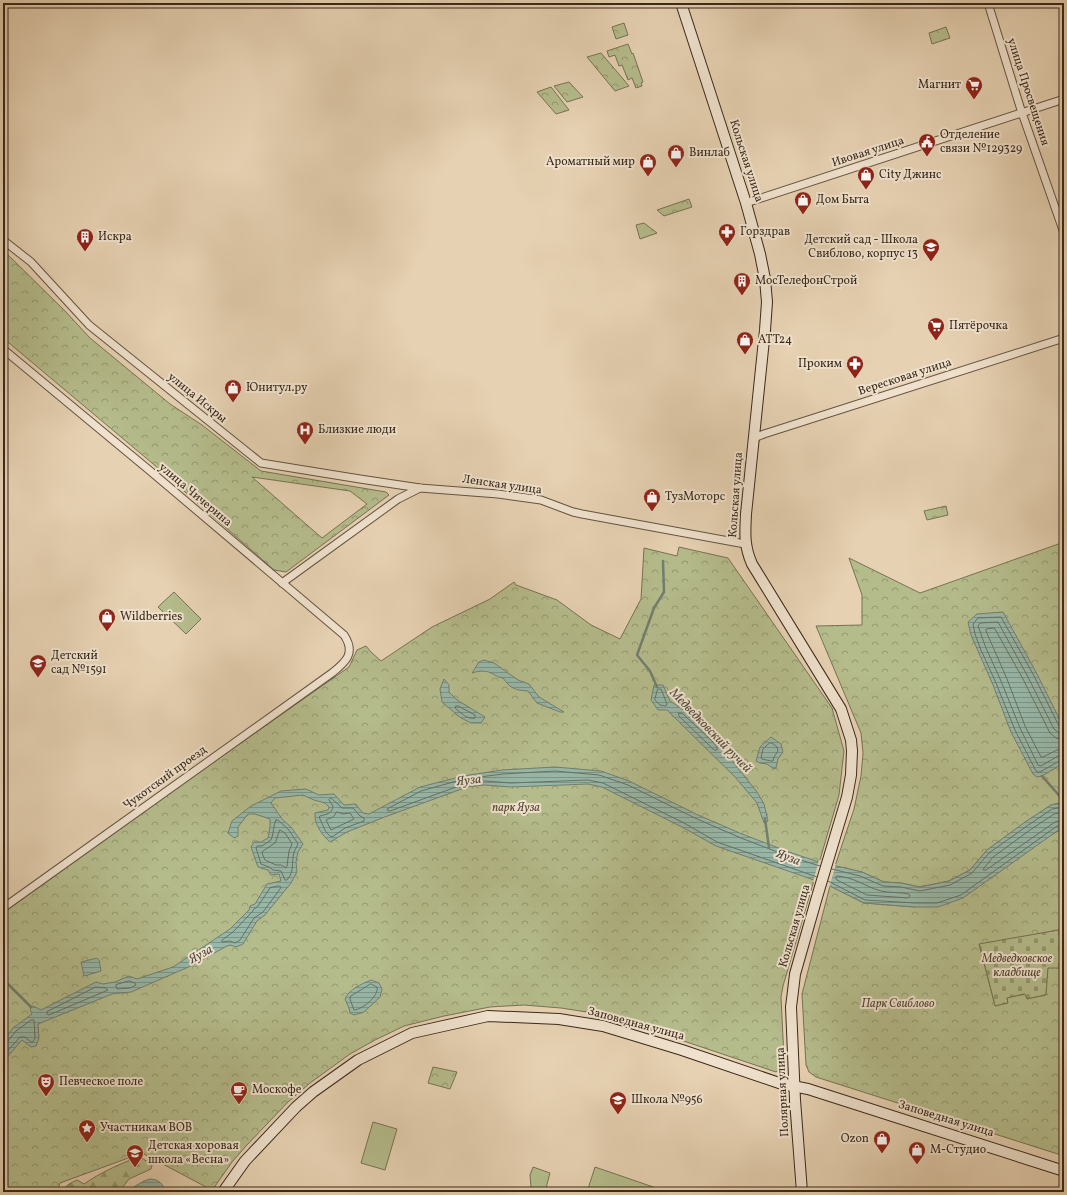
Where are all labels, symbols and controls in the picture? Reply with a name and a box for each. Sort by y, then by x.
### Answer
street label: улица Просвещения [1003,36,1053,148]
supermarket icon: Магнит [964,75,984,100]
place label: Магнит [918,77,961,93]
street label: Кольская улица [725,118,767,204]
place label: Отделение связи №129329 [940,127,1022,157]
public building icon: Отделение связи №129329 [917,132,937,157]
street label: Ивовая улица [830,133,906,171]
shop icon: Винлаб [666,143,686,168]
place label: Винлаб [689,145,730,161]
shop icon: Ароматный мир [638,152,658,177]
place label: Ароматный мир [546,154,635,170]
shop icon: City Джинс [856,165,876,190]
place label: City Джинс [879,167,941,183]
shop icon: Дом Быта [793,190,813,215]
place label: Дом Быта [816,192,869,208]
pharmacy icon: Горздрав [717,222,737,247]
place label: Горздрав [740,224,790,240]
building icon: Искра [75,227,95,252]
place label: Искра [98,229,132,245]
place label: Детский сад - Школа Свиблово, корпус 13 [804,232,918,262]
school or university icon: Детский сад - Школа Свиблово, корпус 13 [921,237,941,262]
building icon: МосТелефонСтрой [732,271,752,296]
place label: МосТелефонСтрой [755,273,857,289]
supermarket icon: Пятёрочка [926,316,946,341]
place label: Пятёрочка [949,318,1008,334]
shop icon: АТТ24 [735,330,755,355]
place label: АТТ24 [758,332,792,348]
pharmacy icon: Проким [845,354,865,379]
street label: Вересковая улица [856,354,954,400]
place label: Проким [798,356,842,372]
street label: улица Искры [164,369,230,427]
shop icon: Юнитул.ру [223,378,243,403]
place label: Юнитул.ру [246,380,308,396]
hospital icon: Близкие люди [295,420,315,445]
place label: Близкие люди [318,422,396,438]
street label: Кольская улица [725,452,747,538]
street label: улица Чичерина [155,460,235,530]
street label: Ленская улица [461,471,543,499]
shop icon: ТузМоторс [642,487,662,512]
place label: ТузМоторс [665,489,725,505]
shop icon: Wildberries [97,607,117,632]
place label: Wildberries [120,609,182,625]
place label: Детский сад №1591 [51,648,107,678]
school or university icon: Детский сад №1591 [28,653,48,678]
water label: Медведковский ручей [664,684,755,778]
street label: Чукотский проезд [120,742,210,814]
water label: Яуза [455,771,482,791]
park label: парк Яуза [492,800,540,816]
water label: Яуза [772,845,803,871]
street label: Кольская улица [775,883,815,969]
water label: Яуза [185,941,216,969]
park label: Медведковское кладбище [981,951,1053,981]
park label: Парк Свиблово [862,996,935,1012]
street label: Заповедная улица [586,1003,686,1045]
street label: Полярная улица [773,1047,793,1137]
theatre icon: Певческое поле [36,1072,56,1097]
place label: Певческое поле [59,1074,143,1090]
cafe icon: Москофе [229,1080,249,1105]
place label: Москофе [252,1082,302,1098]
school or university icon: Школа №956 [608,1090,628,1115]
place label: Школа №956 [631,1092,703,1108]
street label: Заповедная улица [896,1097,996,1141]
place icon: Участникам ВОВ [77,1118,97,1143]
place label: Участникам ВОВ [100,1120,192,1136]
shop icon: Ozon [872,1129,892,1154]
place label: Ozon [841,1131,869,1147]
place label: Детская хоровая школа «Весна» [148,1138,239,1168]
shop icon: М-Студио [907,1140,927,1165]
place label: М-Студио [930,1142,986,1158]
school or university icon: Детская хоровая школа «Весна» [125,1143,145,1168]

